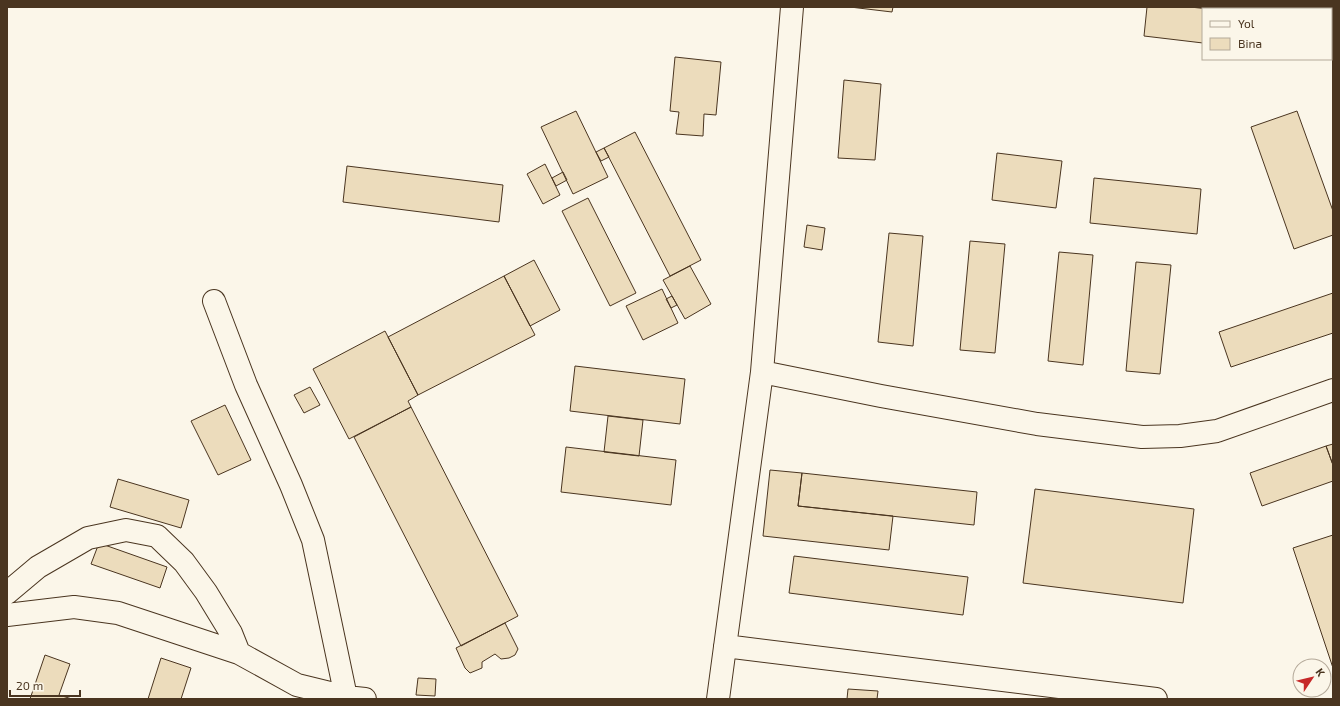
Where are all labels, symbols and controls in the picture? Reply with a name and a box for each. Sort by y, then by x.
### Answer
legend [1202,8,1332,60]
text: Yol [1238,16,1255,30]
text: Bina [1238,36,1262,50]
north arrow [1292,658,1332,698]
text: K [1313,665,1328,679]
scale bar [10,672,80,698]
text: 20 m [16,678,43,692]

